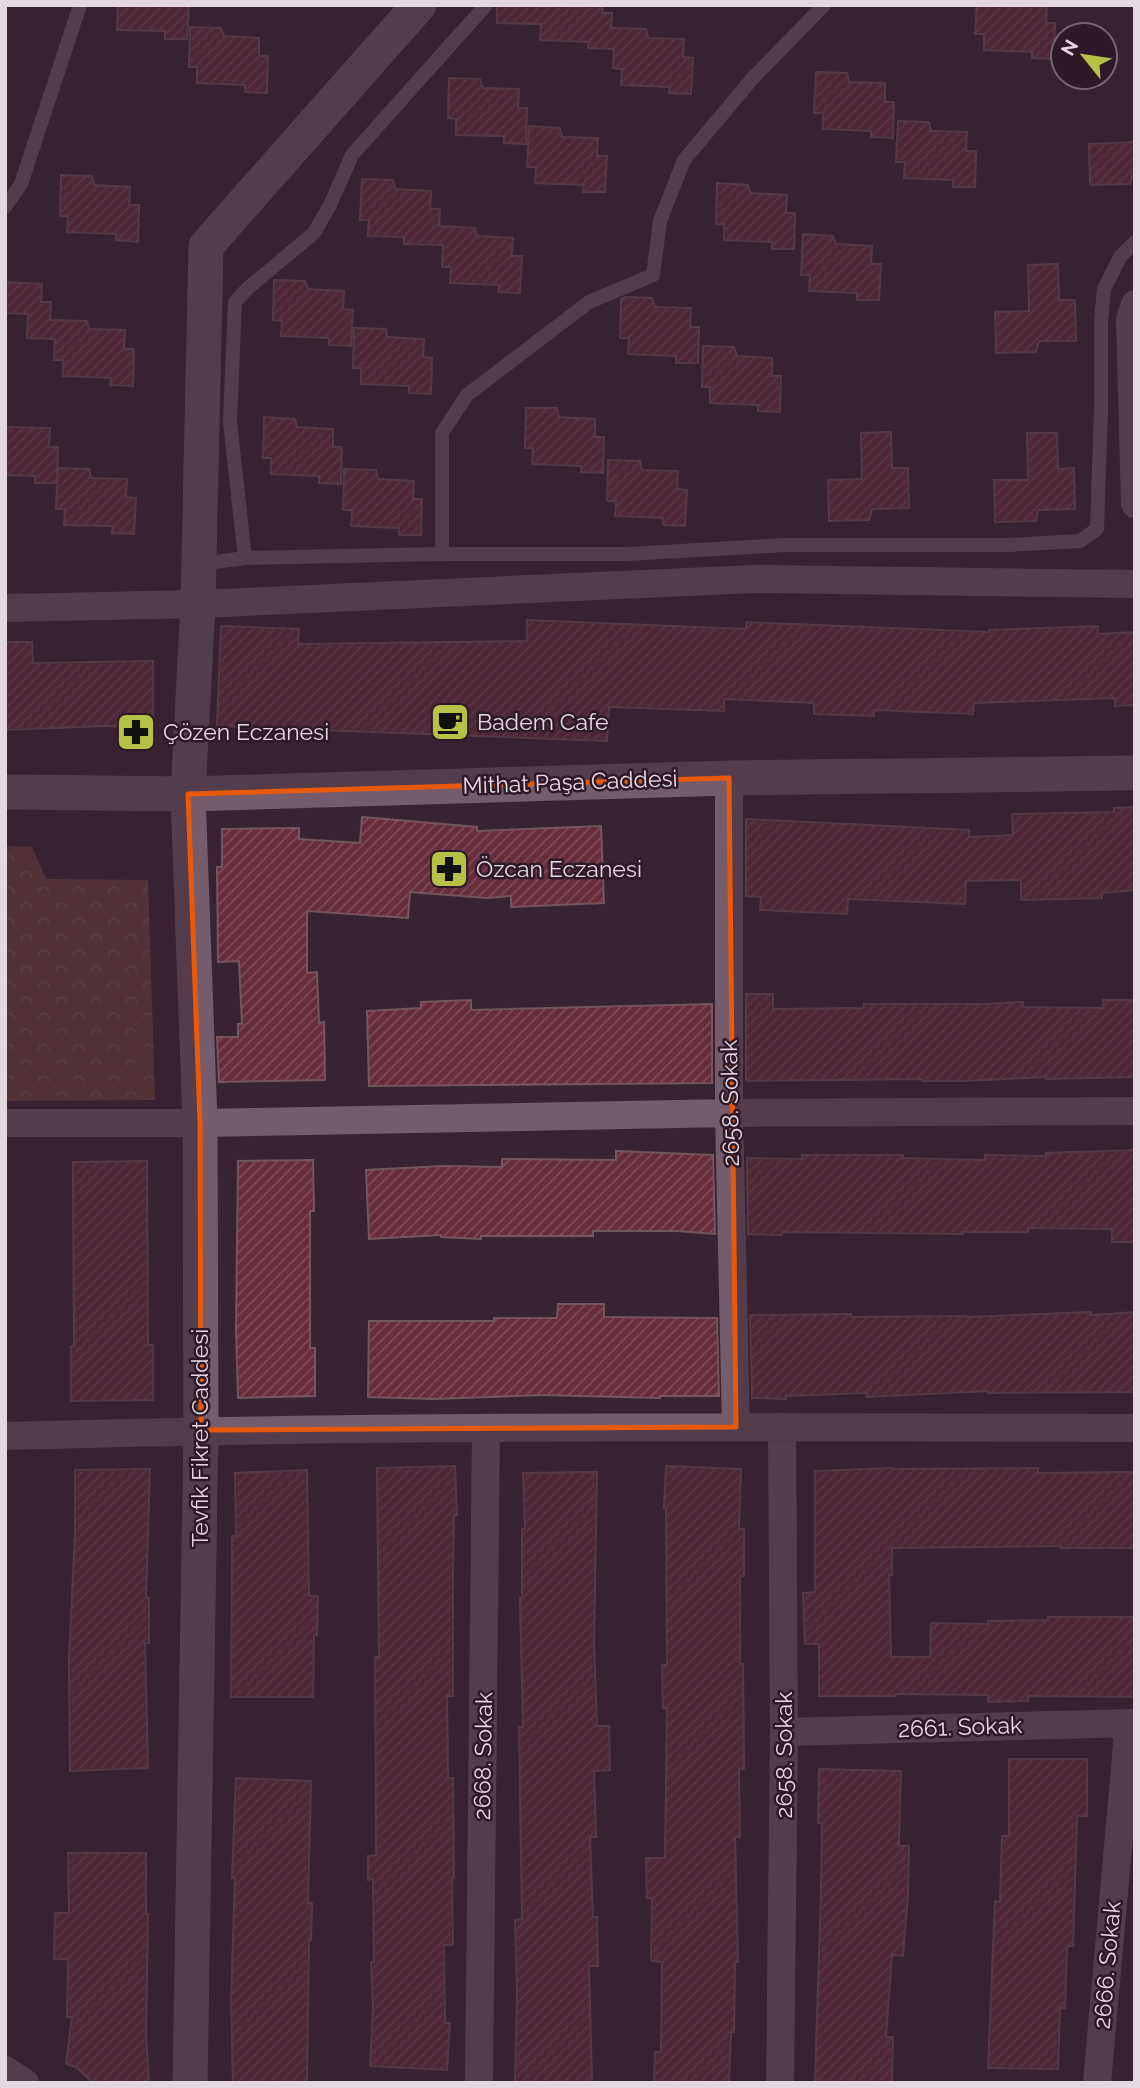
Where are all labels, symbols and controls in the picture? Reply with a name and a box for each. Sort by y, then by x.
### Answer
north arrow [1049,21,1119,91]
text: N [1056,36,1082,59]
cafe icon: Badem Cafe [429,701,471,743]
place label: Badem Cafe [477,708,609,735]
pharmacy icon: Çözen Eczanesi [115,711,157,753]
place label: Çözen Eczanesi [163,718,329,745]
street label: Mithat Paşa Caddesi [462,764,678,799]
pharmacy icon: Özcan Eczanesi [428,848,470,890]
place label: Özcan Eczanesi [476,855,642,882]
street label: 2658. Sokak [715,1039,744,1167]
street label: Tevfik Fikret Caddesi [186,1329,213,1547]
street label: 2668. Sokak [468,1692,497,1820]
street label: 2658. Sokak [770,1692,797,1818]
street label: 2661. Sokak [897,1711,1023,1742]
street label: 2666. Sokak [1087,1900,1126,2030]

